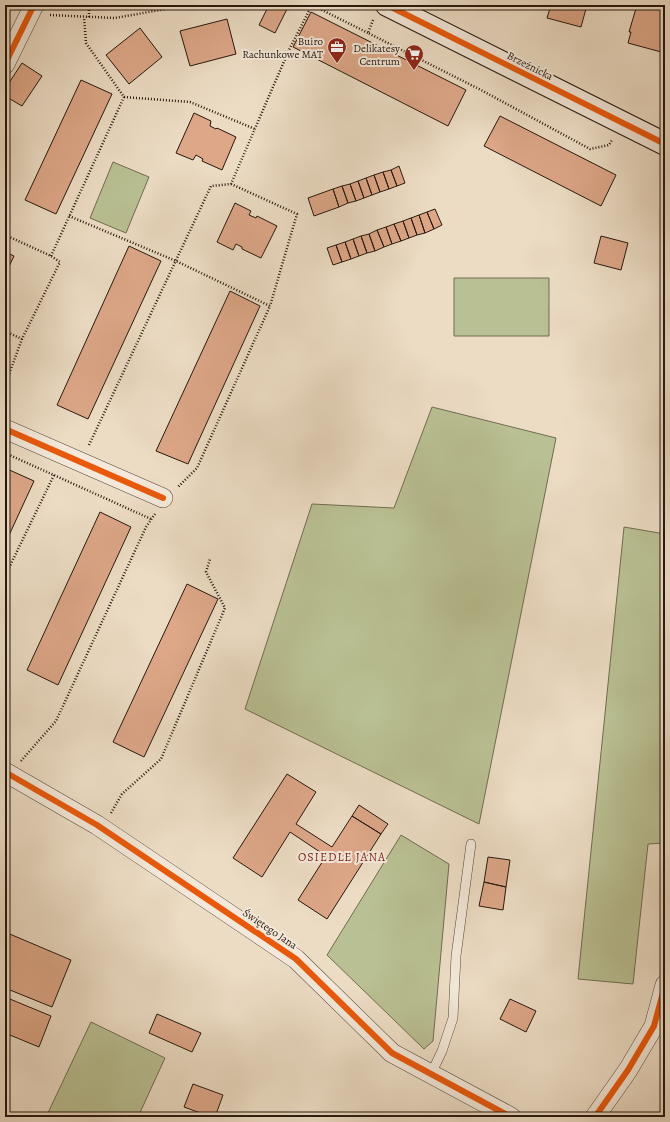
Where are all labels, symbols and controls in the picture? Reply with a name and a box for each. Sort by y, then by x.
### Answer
place label: Buiro Rachunkowe MAT [242,34,324,62]
office icon: Buiro Rachunkowe MAT [326,36,348,64]
place label: Delikatesy Centrum [353,41,400,69]
supermarket icon: Delikatesy Centrum [403,43,425,71]
street label: Brzeźnicka [504,48,556,84]
district label: OSIEDLE JANA [298,849,386,865]
street label: Świętego Jana [240,905,301,953]

